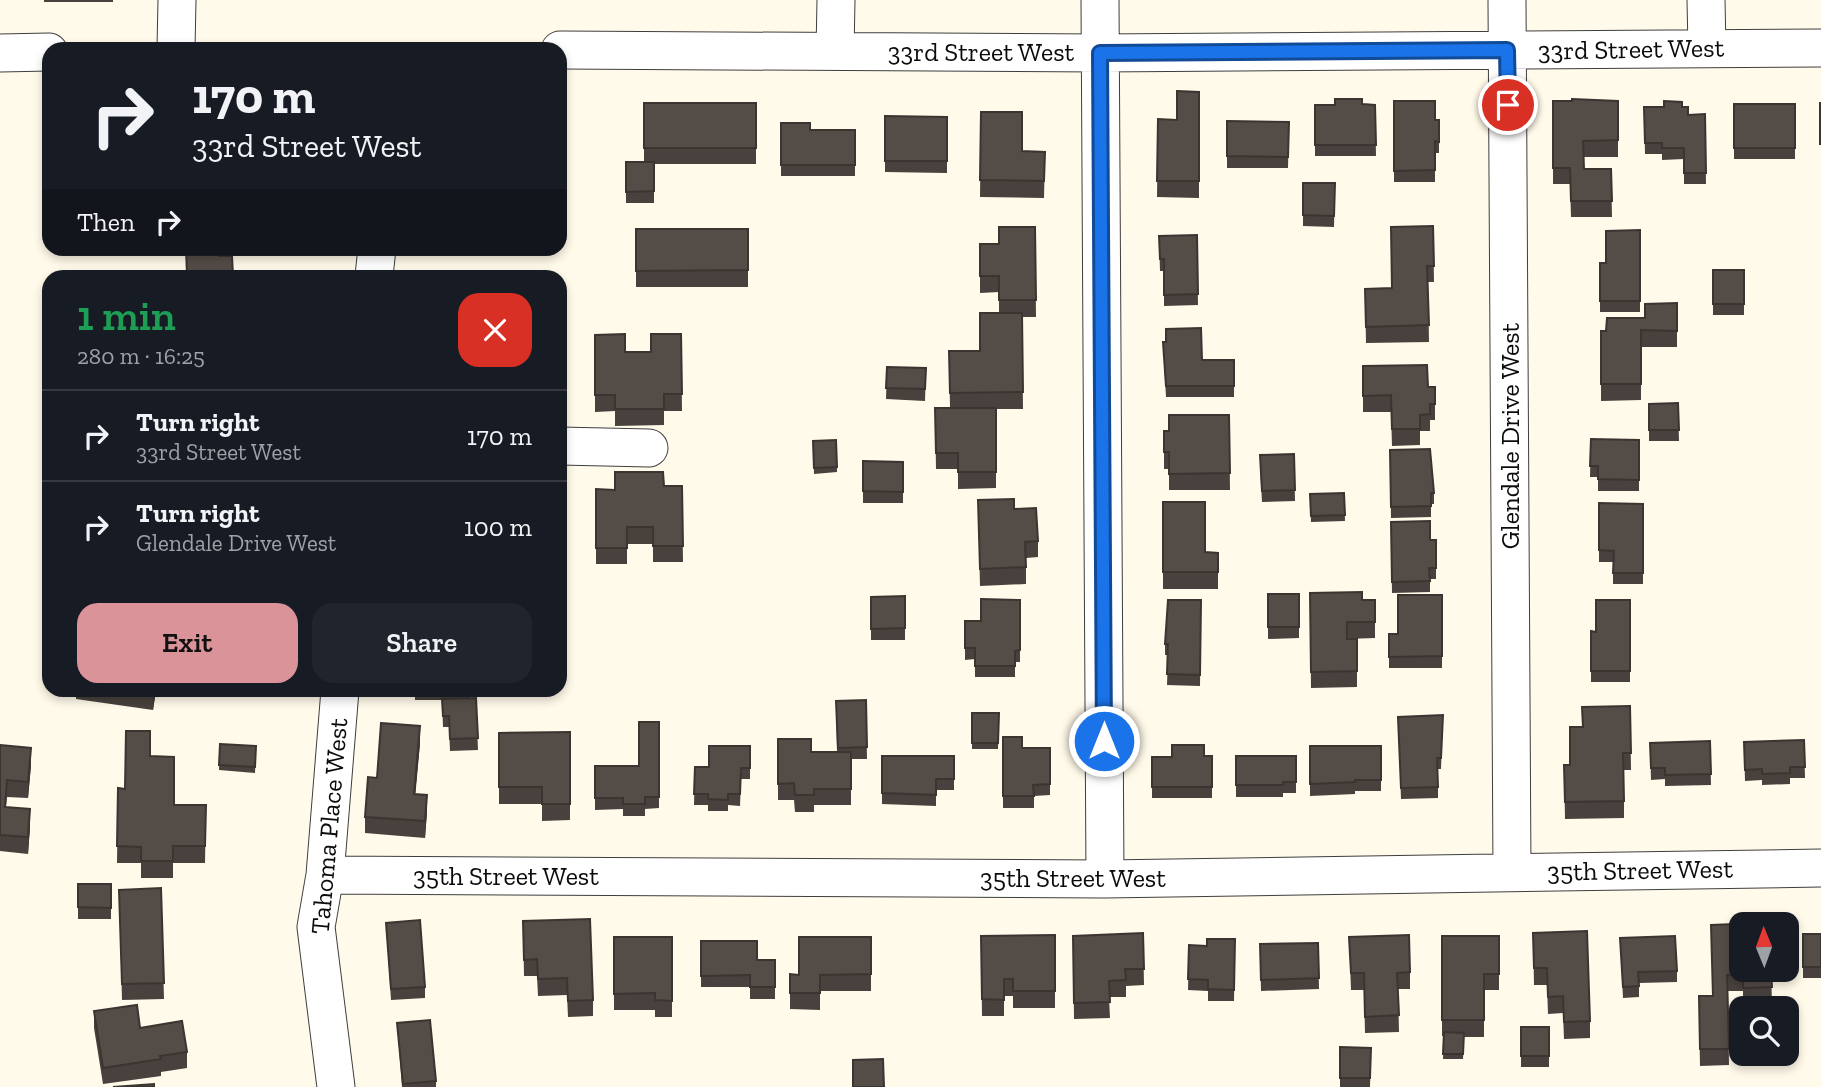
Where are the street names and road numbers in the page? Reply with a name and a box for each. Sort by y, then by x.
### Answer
street label: 33rd Street West [1538,31,1725,67]
street label: 33rd Street West [888,36,1075,68]
street label: Glendale Drive West [1494,322,1526,549]
street label: Tahoma Place West [304,716,354,935]
street label: 35th Street West [1547,852,1733,888]
street label: 35th Street West [413,860,599,892]
street label: 35th Street West [980,862,1166,894]

